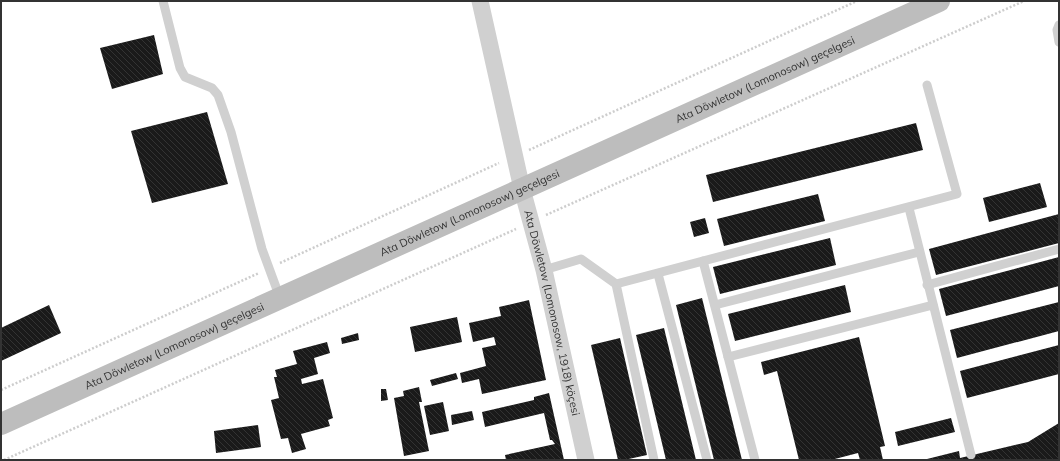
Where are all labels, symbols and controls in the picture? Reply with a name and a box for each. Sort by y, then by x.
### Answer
street label: Ata Döwletow (Lomonosow) geçelgesi [673,33,857,126]
street label: Ata Döwletow (Lomonosow) geçelgesi [378,166,562,259]
street label: Ata Döwletow (Lomonosow, 1918) köçesi [521,208,583,417]
street label: Ata Döwletow (Lomonosow) geçelgesi [82,299,266,392]

